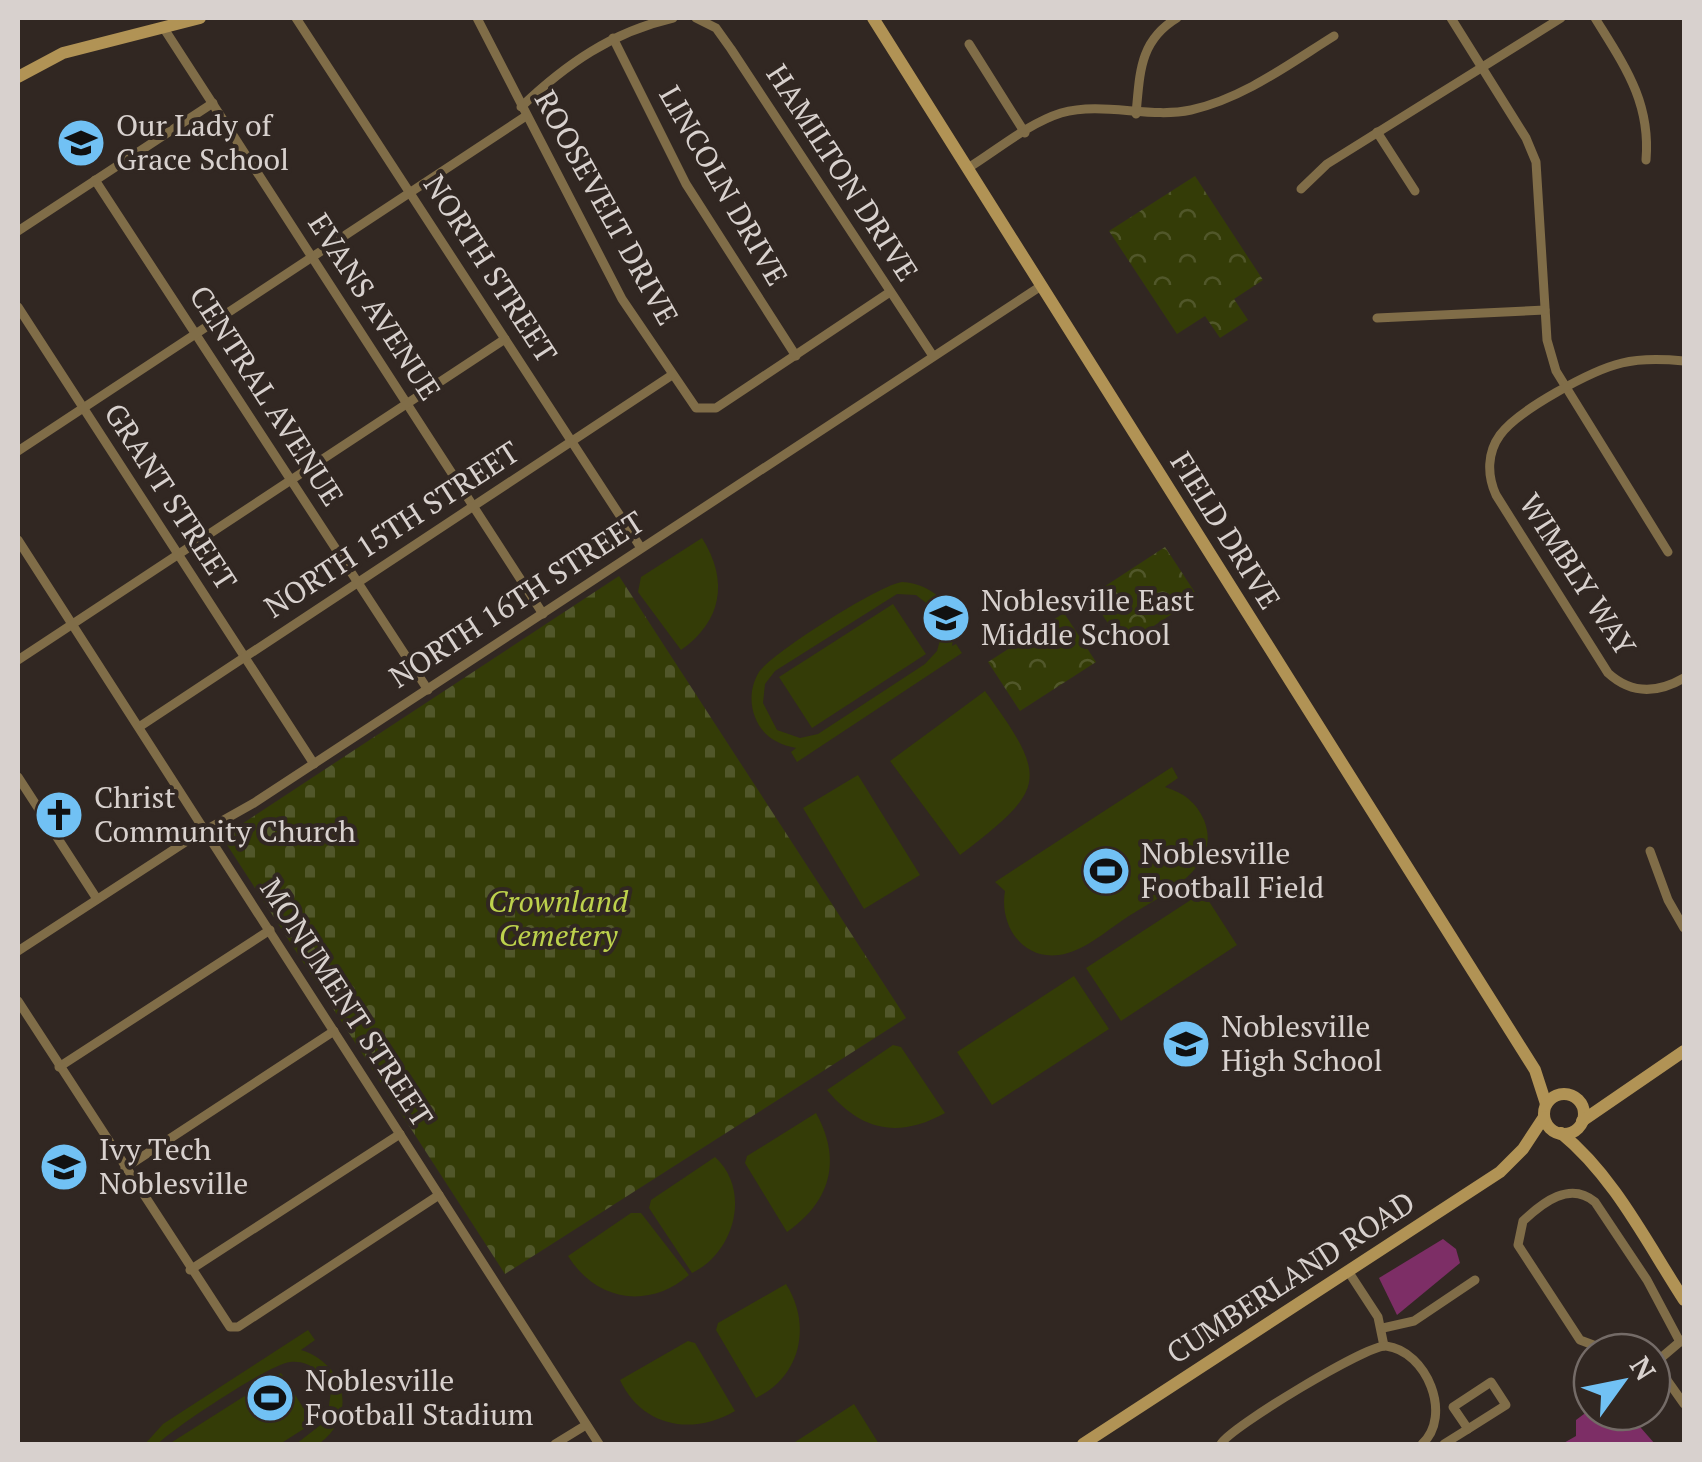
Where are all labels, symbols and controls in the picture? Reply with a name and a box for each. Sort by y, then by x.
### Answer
street label: HAMILTON DRIVE [758,56,928,288]
street label: LINCOLN DRIVE [650,78,797,293]
street label: ROOSEVELT DRIVE [526,83,688,332]
place label: Our Lady of Grace School [116,105,289,179]
school or university icon: Our Lady of Grace School [55,117,107,169]
street label: NORTH STREET [415,167,567,370]
street label: EVANS AVENUE [299,205,450,408]
street label: CENTRAL AVENUE [181,278,353,513]
street label: GRANT STREET [95,395,246,598]
street label: NORTH 15TH STREET [256,432,527,627]
street label: FIELD DRIVE [1162,444,1290,617]
street label: WIMBLY WAY [1510,486,1646,664]
street label: NORTH 16TH STREET [381,502,652,697]
place label: Noblesville East Middle School [981,580,1194,654]
school or university icon: Noblesville East Middle School [920,592,972,644]
place label: Christ Community Church [94,777,356,851]
church icon: Christ Community Church [33,789,85,841]
place label: Noblesville Football Field [1141,833,1324,907]
sports icon: Noblesville Football Field [1080,845,1132,897]
street label: MONUMENT STREET [251,870,442,1134]
park label: Crownland Cemetery [488,881,629,955]
place label: Noblesville High School [1221,1006,1382,1080]
school or university icon: Noblesville High School [1160,1018,1212,1070]
place label: Ivy Tech Noblesville [99,1129,248,1203]
school or university icon: Ivy Tech Noblesville [38,1141,90,1193]
street label: CUMBERLAND ROAD [1159,1182,1422,1372]
north arrow [1572,1332,1672,1432]
text: N [1622,1349,1665,1387]
place label: Noblesville Football Stadium [305,1360,533,1434]
sports icon: Noblesville Football Stadium [244,1372,296,1424]

